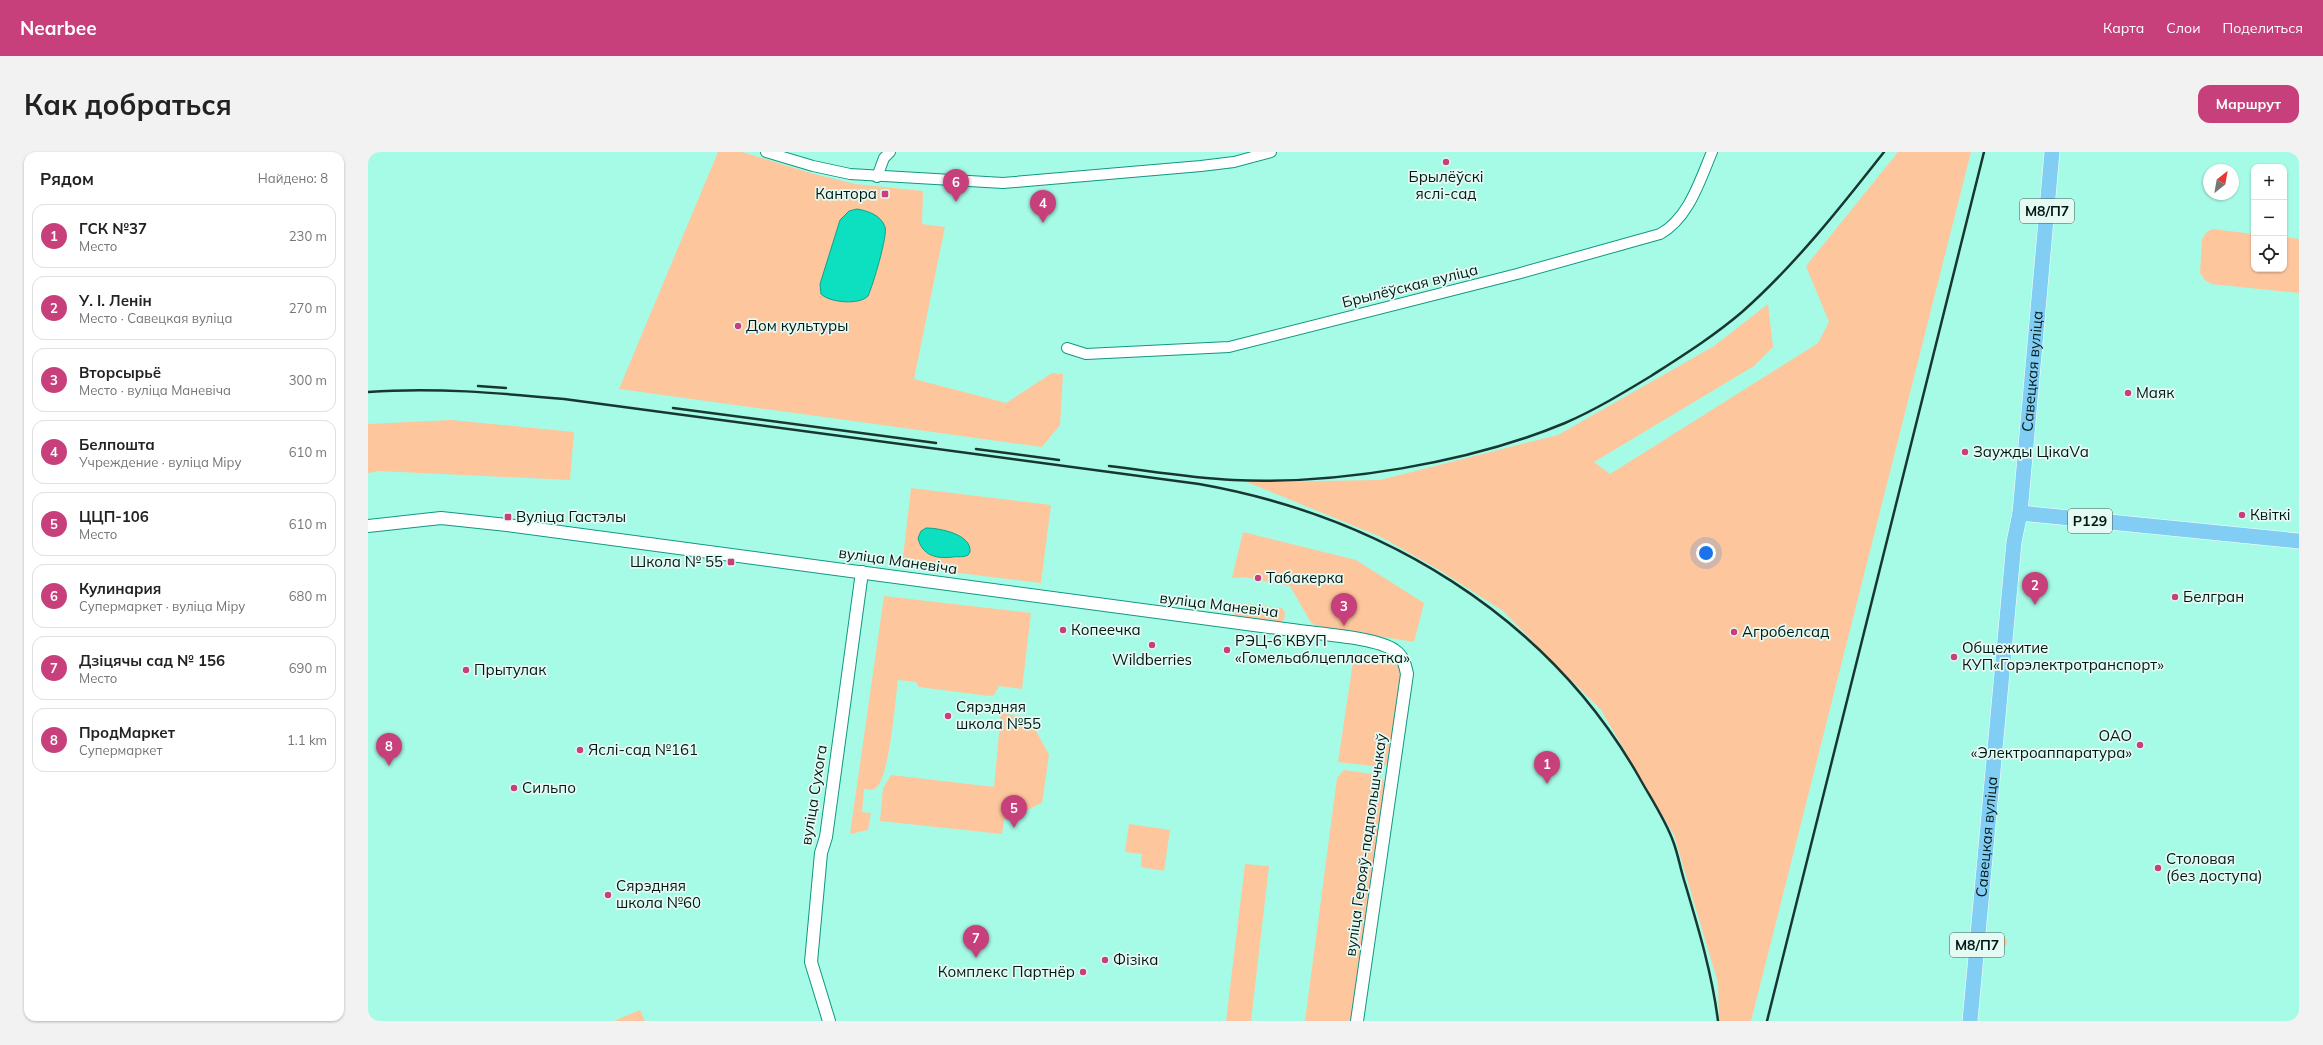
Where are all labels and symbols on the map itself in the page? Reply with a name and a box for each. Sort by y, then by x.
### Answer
marker: Брылёўскі яслі-сад [1441,157,1451,167]
north arrow [2203,164,2239,200]
place label: Брылёўскі яслі-сад [1409,167,1483,203]
pin: 6 [943,169,969,202]
place label: Кантора [815,184,877,203]
marker: Кантора [880,189,890,199]
pin: 4 [1030,190,1056,223]
road number: М8/П7 [2020,199,2074,223]
street label: Брылёўская вуліца [1340,259,1480,312]
street label: Савецкая вуліца [2017,310,2047,432]
place label: Дом культуры [746,316,848,335]
marker: Дом культуры [733,321,743,331]
place label: Маяк [2136,383,2175,402]
marker: Маяк [2123,388,2133,398]
place label: Заужды ЦікаVа [1973,442,2089,461]
marker: Заужды ЦікаVа [1960,447,1970,457]
place label: Квіткі [2250,505,2291,524]
place label: Вуліца Гастэлы [516,507,626,526]
road number: Р129 [2068,509,2112,533]
marker: Квіткі [2237,510,2247,520]
marker: Вуліца Гастэлы [503,512,513,522]
street label: вуліца Маневіча [837,543,959,578]
your location [1696,543,1716,563]
place label: Школа № 55 [630,552,723,571]
marker: Школа № 55 [726,557,736,567]
place label: Табакерка [1266,568,1344,587]
pin: 2 [2022,572,2048,605]
marker: Табакерка [1253,573,1263,583]
place label: Белгран [2183,587,2244,606]
street label: вуліца Маневіча [1158,588,1280,621]
marker: Белгран [2170,592,2180,602]
pin: 3 [1331,593,1357,626]
place label: Копеечка [1071,620,1141,639]
place label: Агробелсад [1742,622,1829,641]
marker: Копеечка [1058,625,1068,635]
marker: Агробелсад [1729,627,1739,637]
place label: РЭЦ-6 КВУП «Гомельаблцепласетка» [1235,631,1410,667]
place label: Общежитие КУП«Горэлектротранспорт» [1962,638,2164,674]
marker: Wildberries [1147,640,1157,650]
marker: РЭЦ-6 КВУП «Гомельаблцепласетка» [1222,645,1232,655]
place label: Wildberries [1112,650,1192,669]
marker: Общежитие КУП«Горэлектротранспорт» [1949,652,1959,662]
place label: Прытулак [474,660,547,679]
marker: Прытулак [461,665,471,675]
place label: Сярэдняя школа №55 [956,697,1041,733]
marker: Сярэдняя школа №55 [943,711,953,721]
place label: ОАО «Электроаппаратура» [1971,726,2132,762]
street label: вуліца Герояў-падпольшчыкаў [1340,732,1391,958]
pin: 8 [376,733,402,766]
place label: Яслі-сад №161 [588,740,698,759]
marker: ОАО «Электроаппаратура» [2135,740,2145,750]
street label: вуліца Сухога [796,743,831,846]
marker: Яслі-сад №161 [575,745,585,755]
pin: 1 [1534,751,1560,784]
street label: Савецкая вуліца [1971,775,2001,898]
place label: Сильпо [522,778,576,797]
marker: Сильпо [509,783,519,793]
pin: 5 [1001,795,1027,828]
place label: Столовая (без доступа) [2166,849,2263,885]
marker: Столовая (без доступа) [2153,863,2163,873]
place label: Сярэдняя школа №60 [616,876,701,912]
marker: Сярэдняя школа №60 [603,890,613,900]
pin: 7 [963,925,989,958]
road number: М8/П7 [1950,933,2004,957]
place label: Фізіка [1113,950,1158,969]
marker: Фізіка [1100,955,1110,965]
place label: Комплекс Партнёр [938,962,1075,981]
marker: Комплекс Партнёр [1078,967,1088,977]

